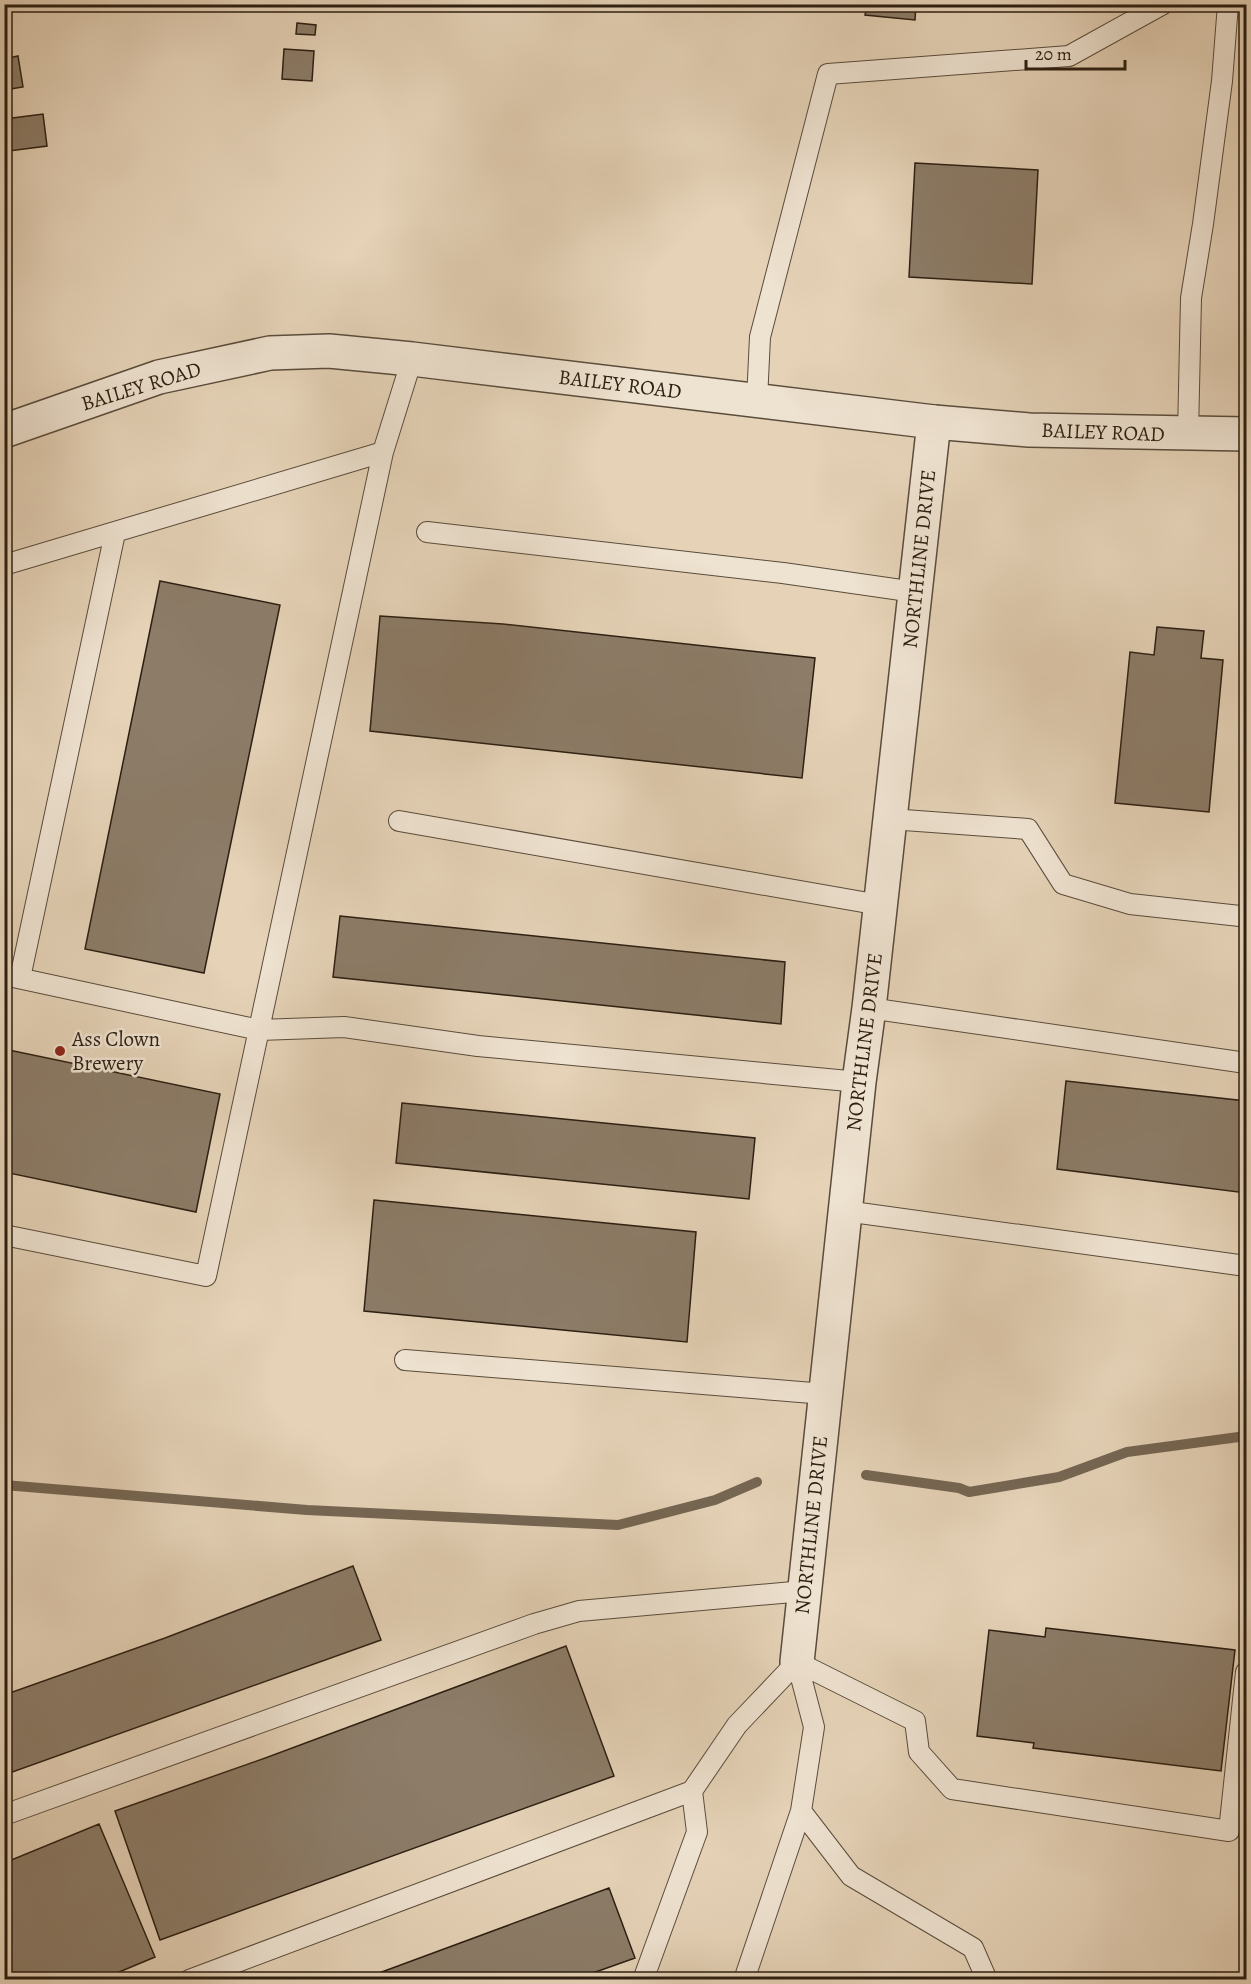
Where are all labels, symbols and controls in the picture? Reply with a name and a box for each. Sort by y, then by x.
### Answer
scale bar [1026,33,1125,71]
text: 20 m [1035,42,1072,66]
street label: BAILEY ROAD [78,355,204,417]
street label: BAILEY ROAD [557,363,683,405]
street label: BAILEY ROAD [1041,416,1165,448]
street label: NORTHLINE DRIVE [896,468,942,650]
street label: NORTHLINE DRIVE [839,951,889,1133]
place label: Ass Clown Brewery [71,1025,160,1077]
marker: Ass Clown Brewery [53,1044,67,1058]
street label: NORTHLINE DRIVE [788,1434,834,1616]

